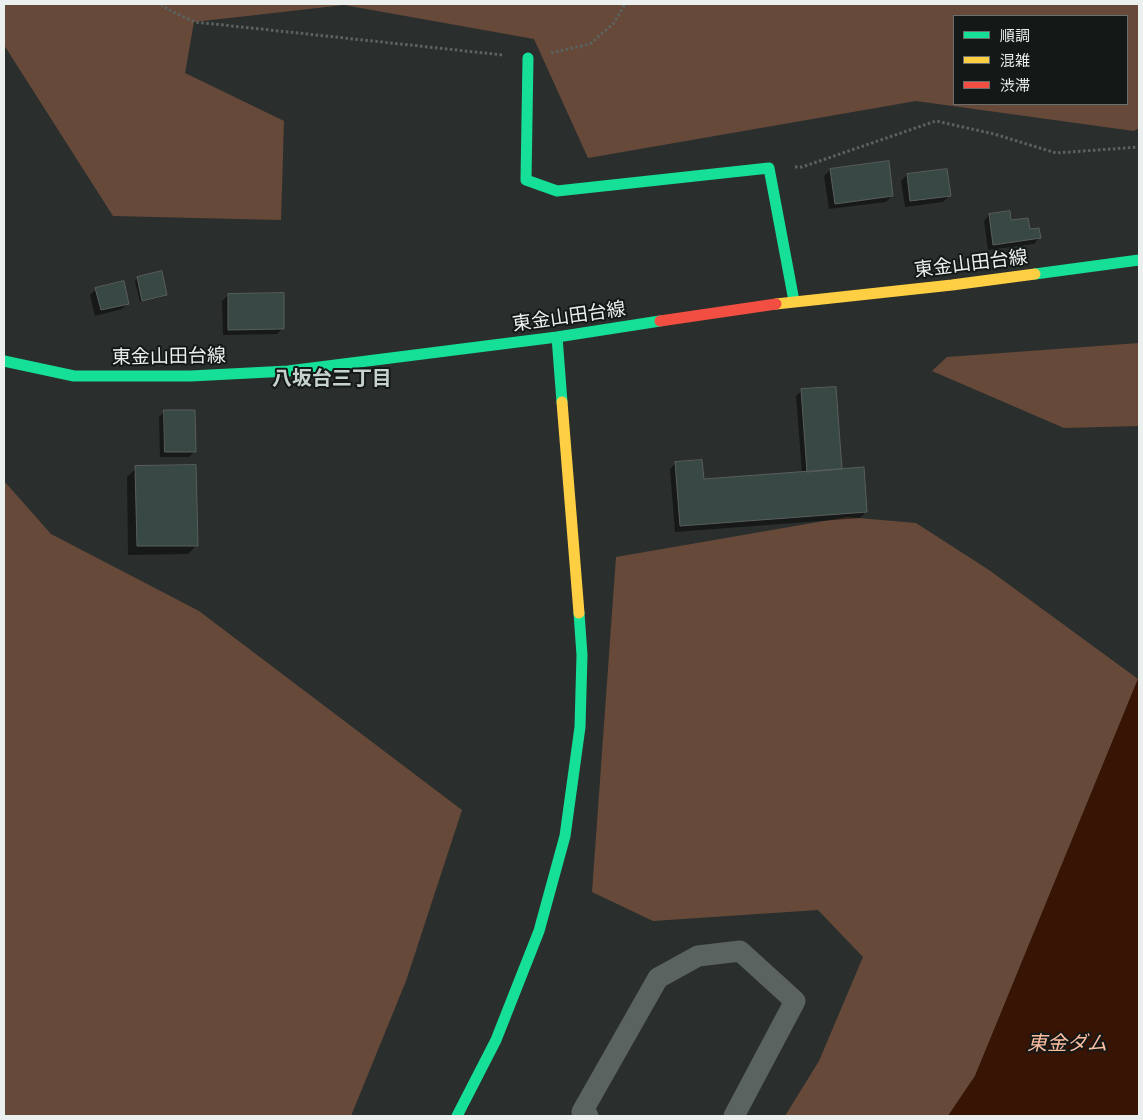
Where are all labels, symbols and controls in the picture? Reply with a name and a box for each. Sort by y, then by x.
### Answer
legend [953,15,1128,105]
text: 順調 [1000,27,1030,45]
text: 混雑 [1000,52,1030,70]
text: 渋滞 [1000,77,1030,95]
street label: 東金山田台線 [913,246,1029,282]
street label: 東金山田台線 [511,298,627,336]
street label: 東金山田台線 [112,345,226,369]
district label: 八坂台三丁目 [272,367,392,391]
water label: 東金ダム [1027,1032,1107,1056]

